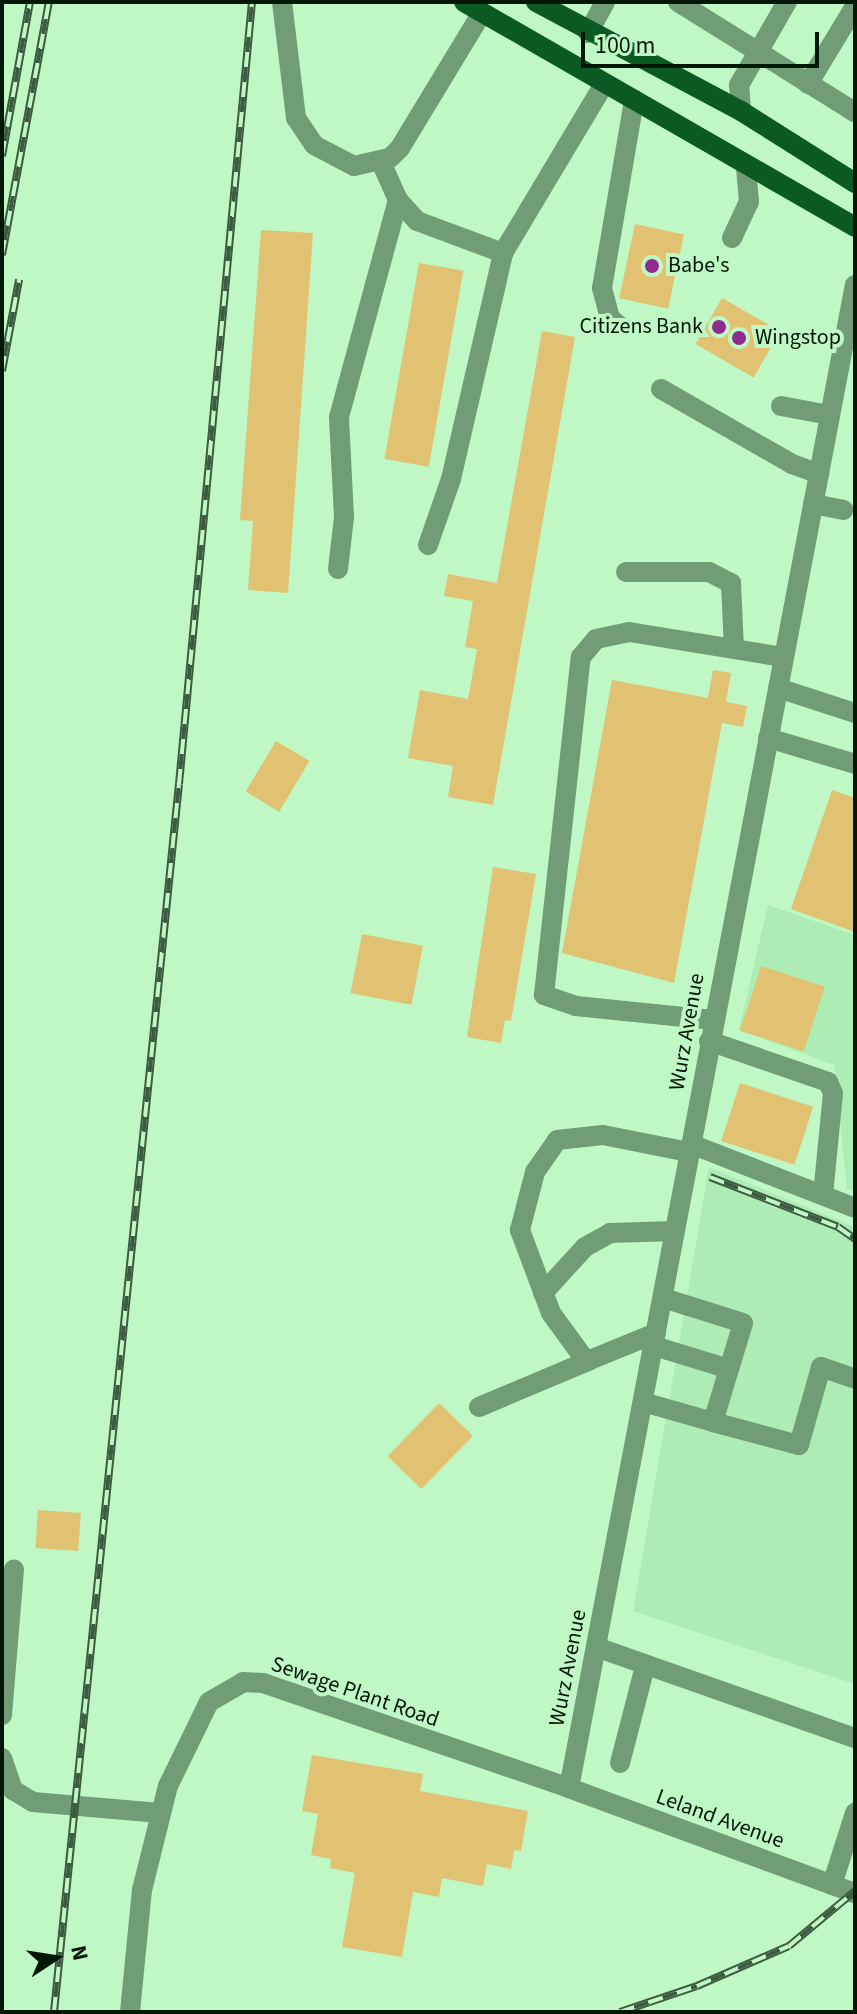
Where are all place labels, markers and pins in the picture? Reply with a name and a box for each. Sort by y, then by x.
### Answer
place label: Babe's [668,253,729,279]
marker: Babe's [643,257,661,275]
place label: Citizens Bank [580,314,703,340]
marker: Citizens Bank [710,318,728,336]
place label: Wingstop [755,325,841,351]
marker: Wingstop [730,329,748,347]

